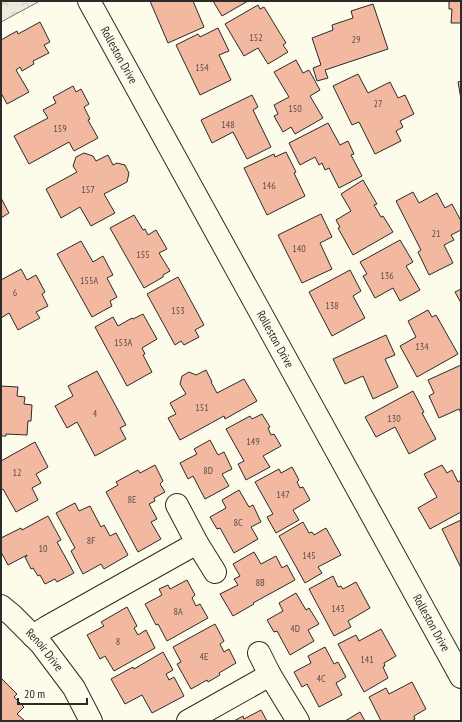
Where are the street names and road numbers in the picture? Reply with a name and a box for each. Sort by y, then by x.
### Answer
street label: Rolleston Drive [98,24,141,86]
street label: Rolleston Drive [254,308,297,370]
street label: Rolleston Drive [410,591,454,654]
street label: Renoir Drive [23,625,67,674]

